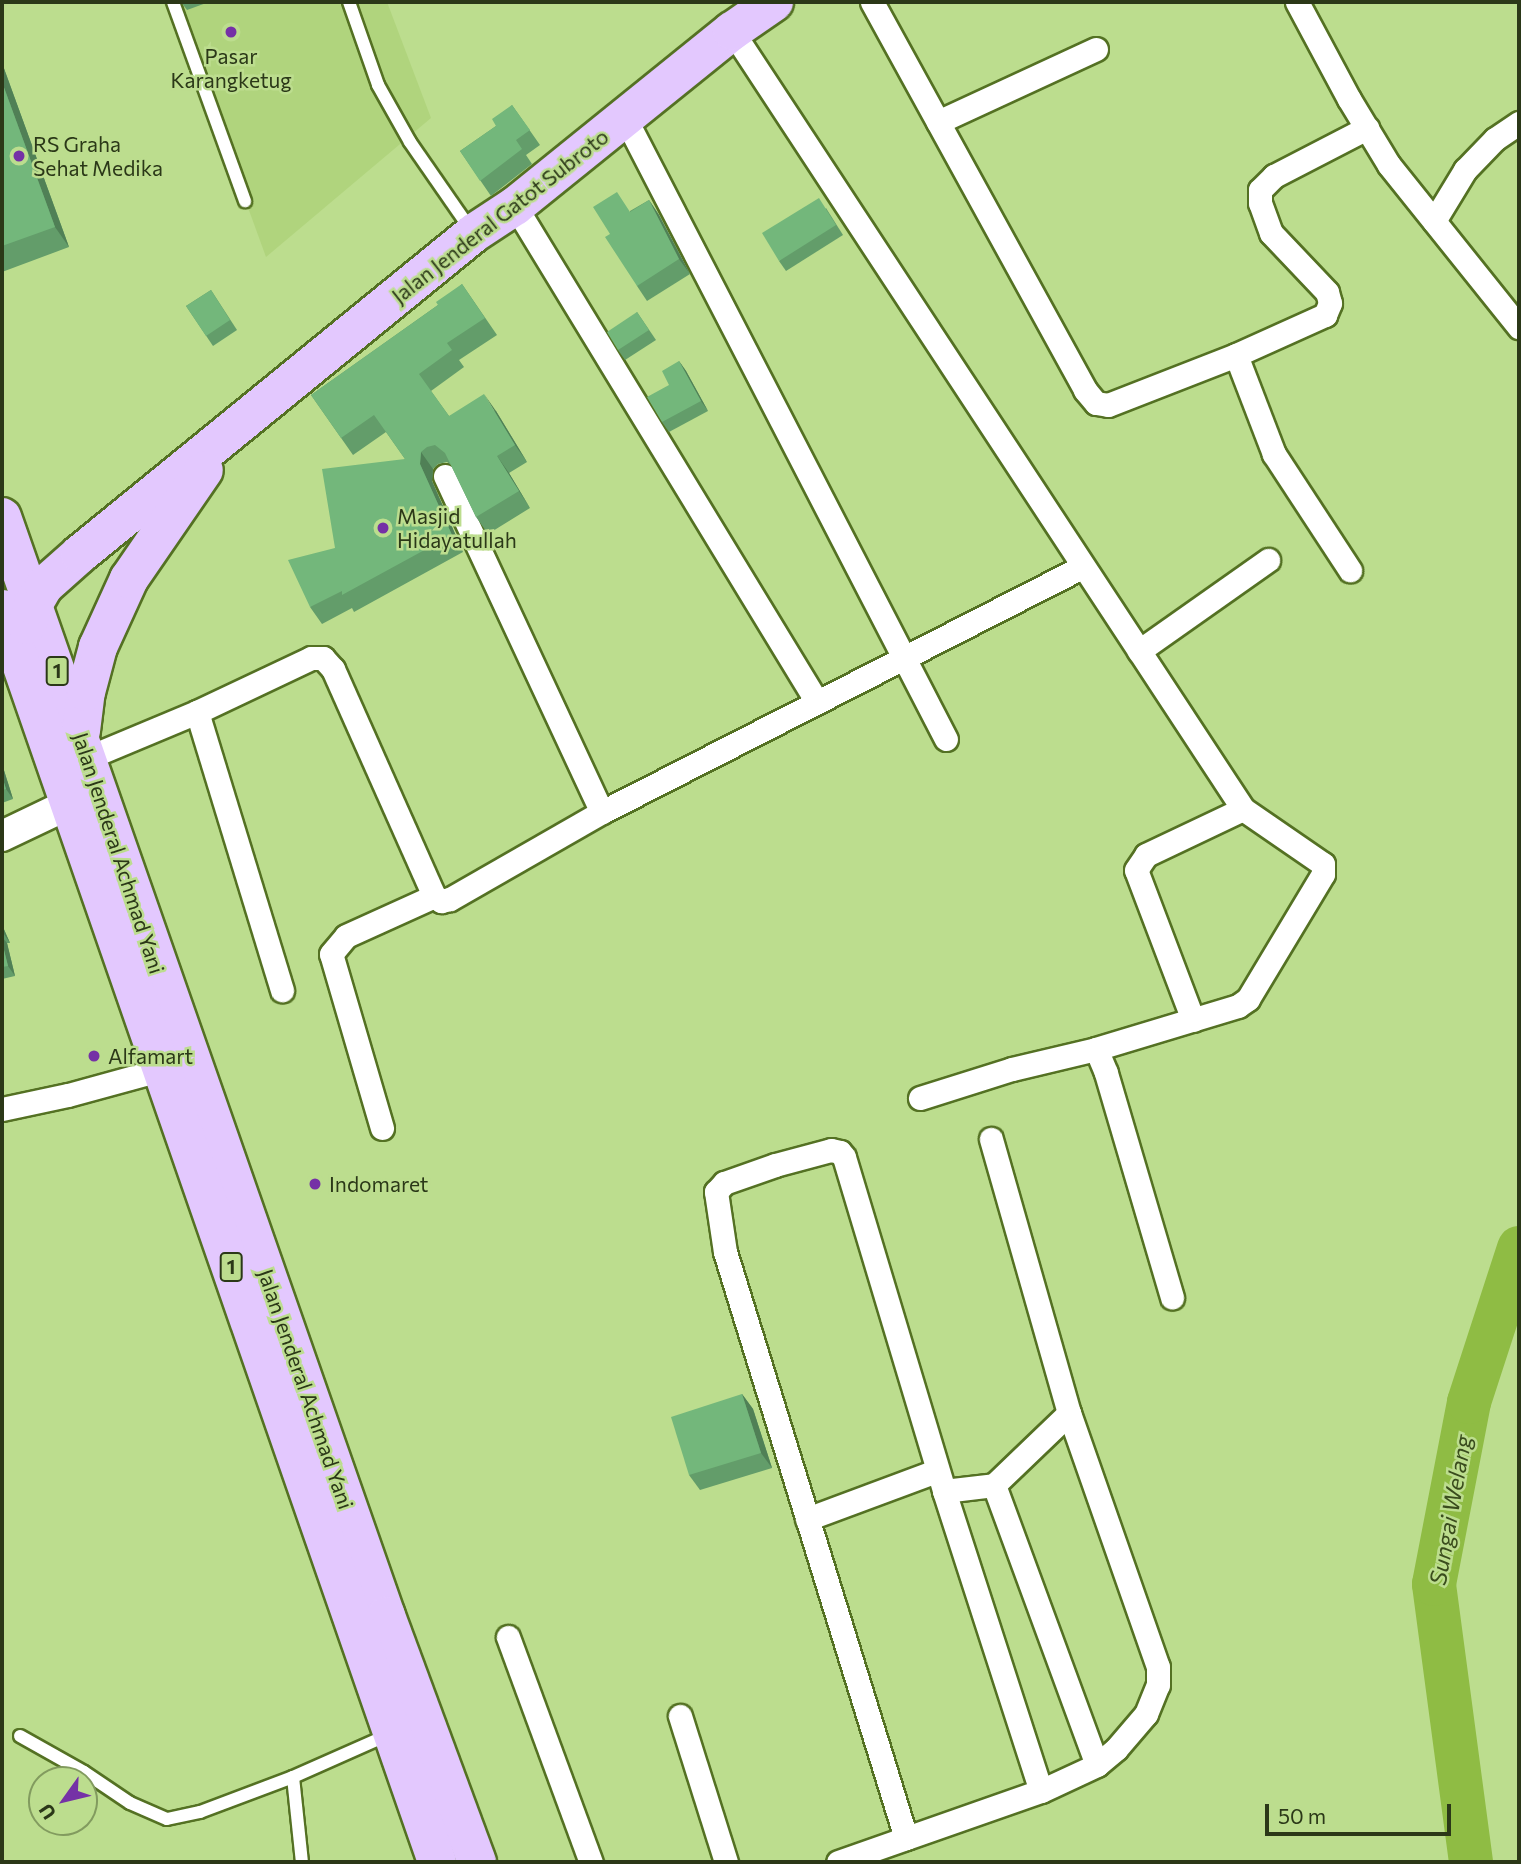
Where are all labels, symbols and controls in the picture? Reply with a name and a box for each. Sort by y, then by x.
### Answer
marker: Pasar Karangketug [223,24,239,40]
place label: Pasar Karangketug [170,43,292,93]
street label: Jalan Jenderal Gatot Subroto [387,124,613,308]
place label: RS Graha Sehat Medika [33,131,163,181]
marker: RS Graha Sehat Medika [11,148,27,164]
place label: Masjid Hidayatullah [397,503,517,553]
marker: Masjid Hidayatullah [375,520,391,536]
road number: 1 [45,656,69,686]
street label: Jalan Jenderal Achmad Yani [68,729,170,977]
place label: Alfamart [108,1043,193,1069]
marker: Alfamart [86,1048,102,1064]
place label: Indomaret [329,1171,428,1197]
marker: Indomaret [307,1176,323,1192]
road number: 1 [219,1252,243,1282]
street label: Jalan Jenderal Achmad Yani [253,1266,359,1512]
water label: Sungai Welang [1423,1433,1477,1587]
north arrow [28,1766,98,1836]
scale bar [1269,1790,1454,1834]
text: U [33,1800,60,1824]
text: 50 m [1278,1803,1326,1828]

